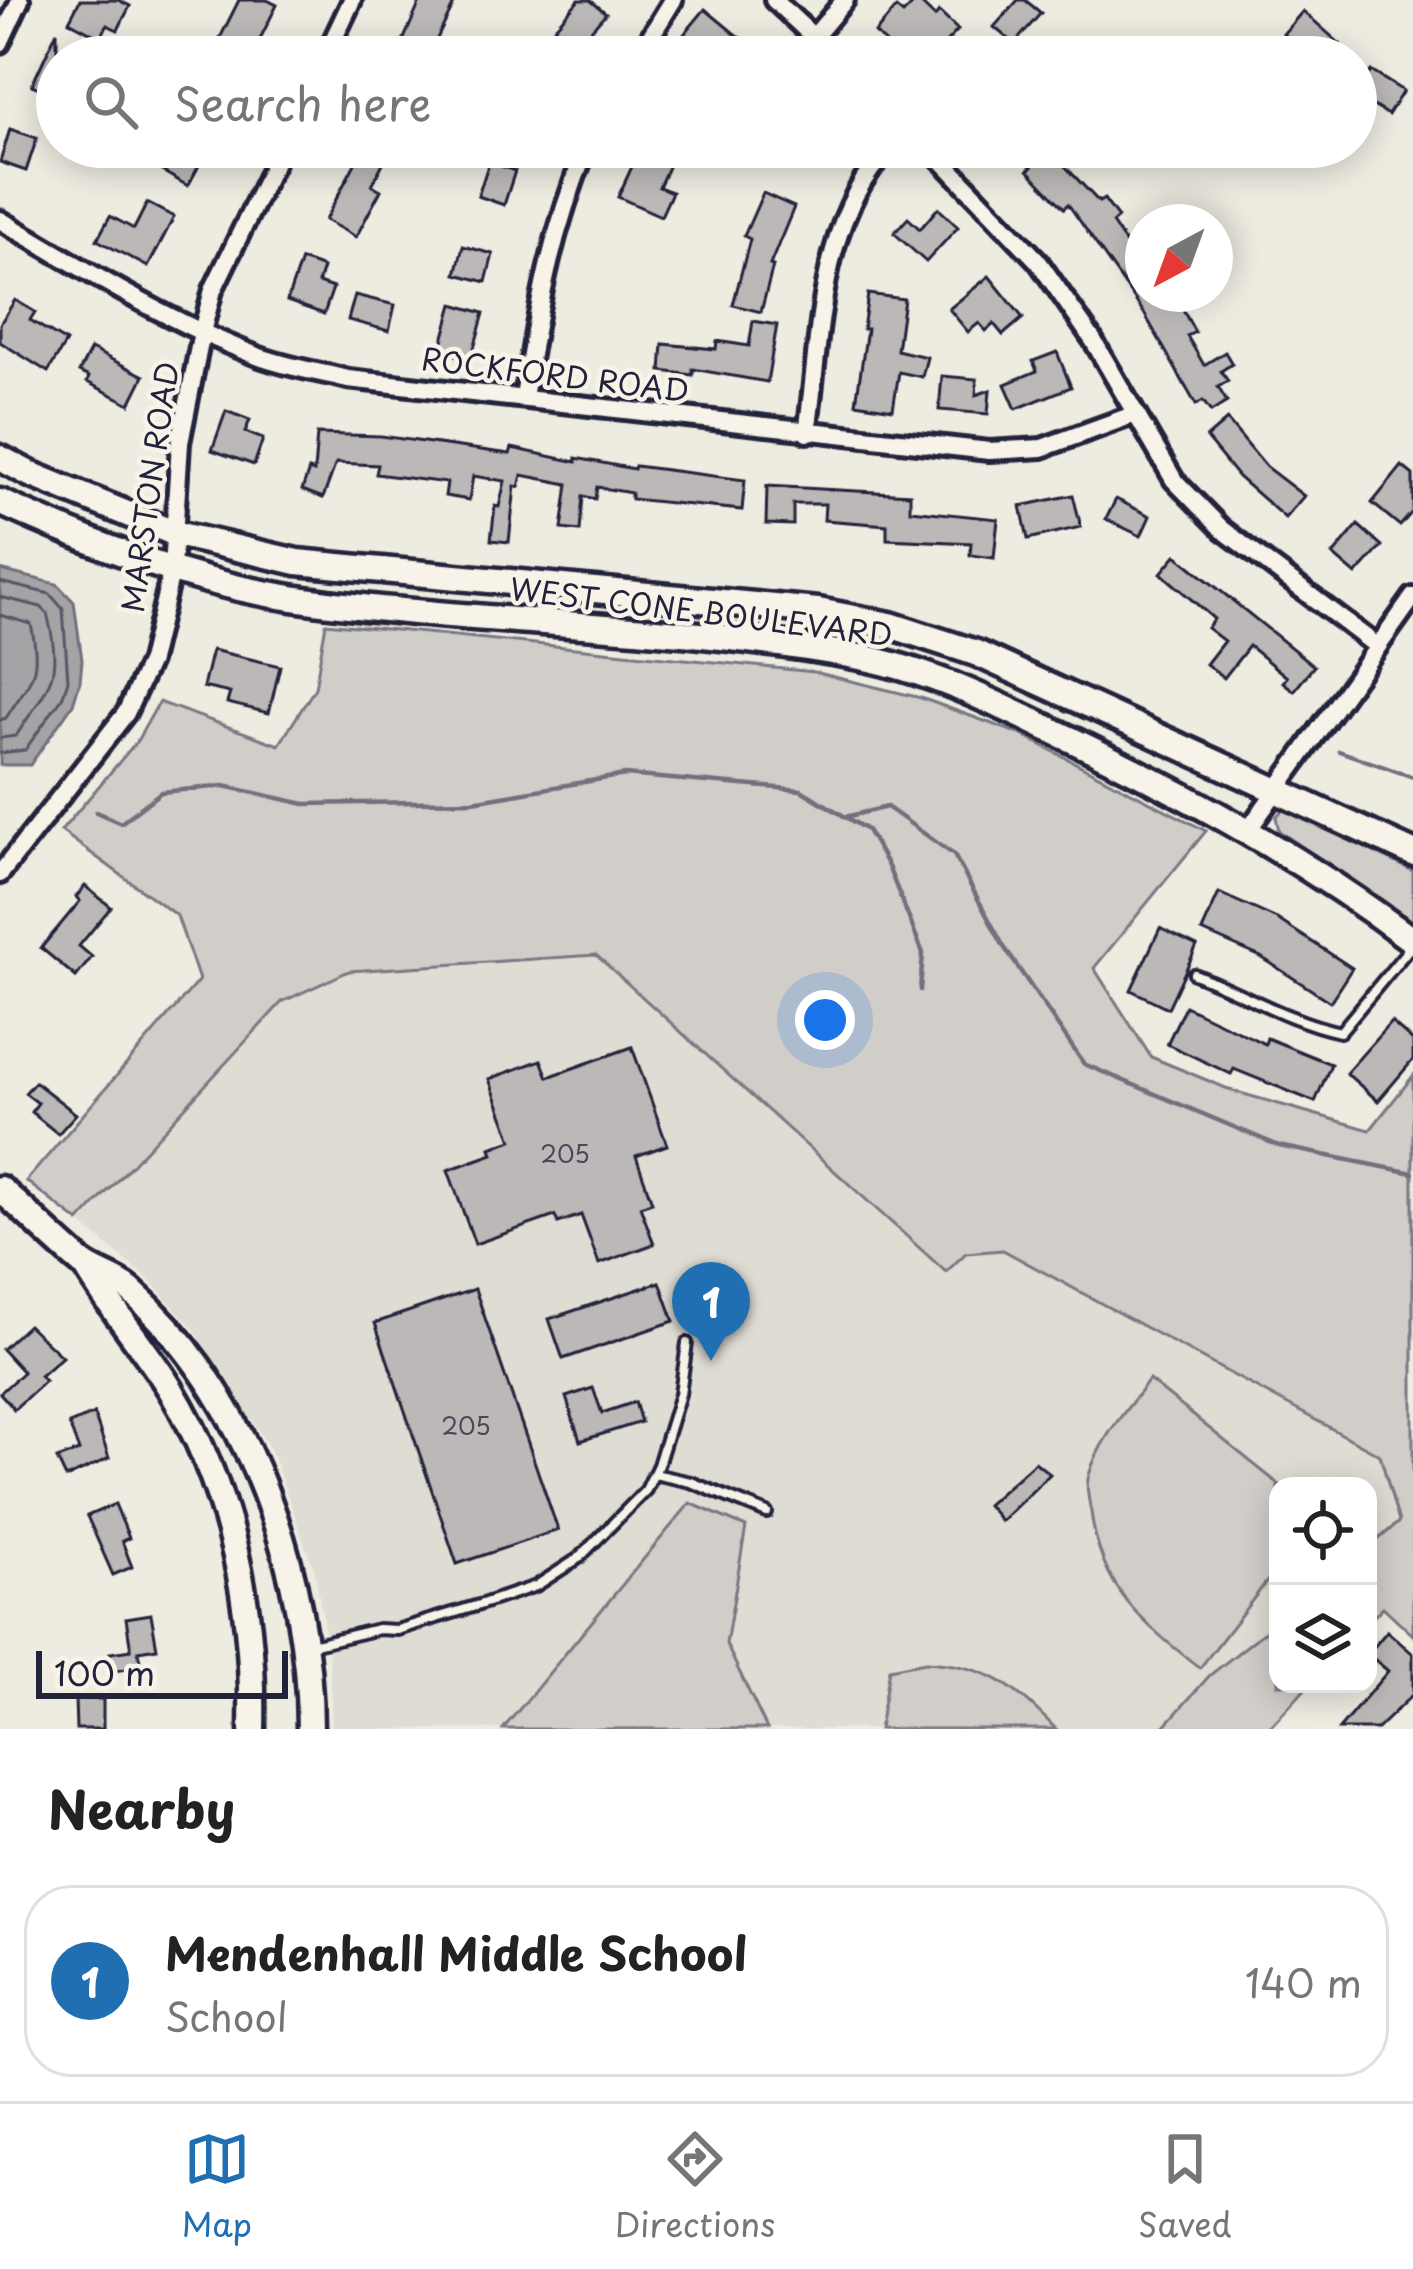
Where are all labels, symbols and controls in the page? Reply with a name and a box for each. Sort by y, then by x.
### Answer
search box [36,36,1377,168]
text: Search here [174,68,431,136]
icon: search [78,69,144,135]
north arrow [1125,204,1233,312]
street label: ROCKFORD ROAD [419,335,692,412]
street label: MARSTON ROAD [109,358,188,615]
street label: WEST CONE BOULEVARD [507,565,895,656]
your location [795,990,855,1050]
house number: 205 [540,1135,590,1171]
pin: 1 [672,1262,750,1361]
house number: 205 [441,1407,491,1443]
map controls [1269,1477,1377,1693]
button: locate [1269,1477,1377,1585]
button: layers [1269,1585,1377,1693]
scale bar [36,1645,288,1698]
text: 100 m [54,1647,155,1697]
text: Nearby [48,1769,235,1846]
text: Mendenhall Middle School [165,1918,747,1986]
text: 1 [81,1952,99,2011]
text: 140 m [1245,1952,1362,2011]
text: School [165,1986,288,2045]
tab: Map [181,2126,252,2248]
tab: Directions [615,2126,775,2248]
tab: Saved [1138,2126,1232,2248]

